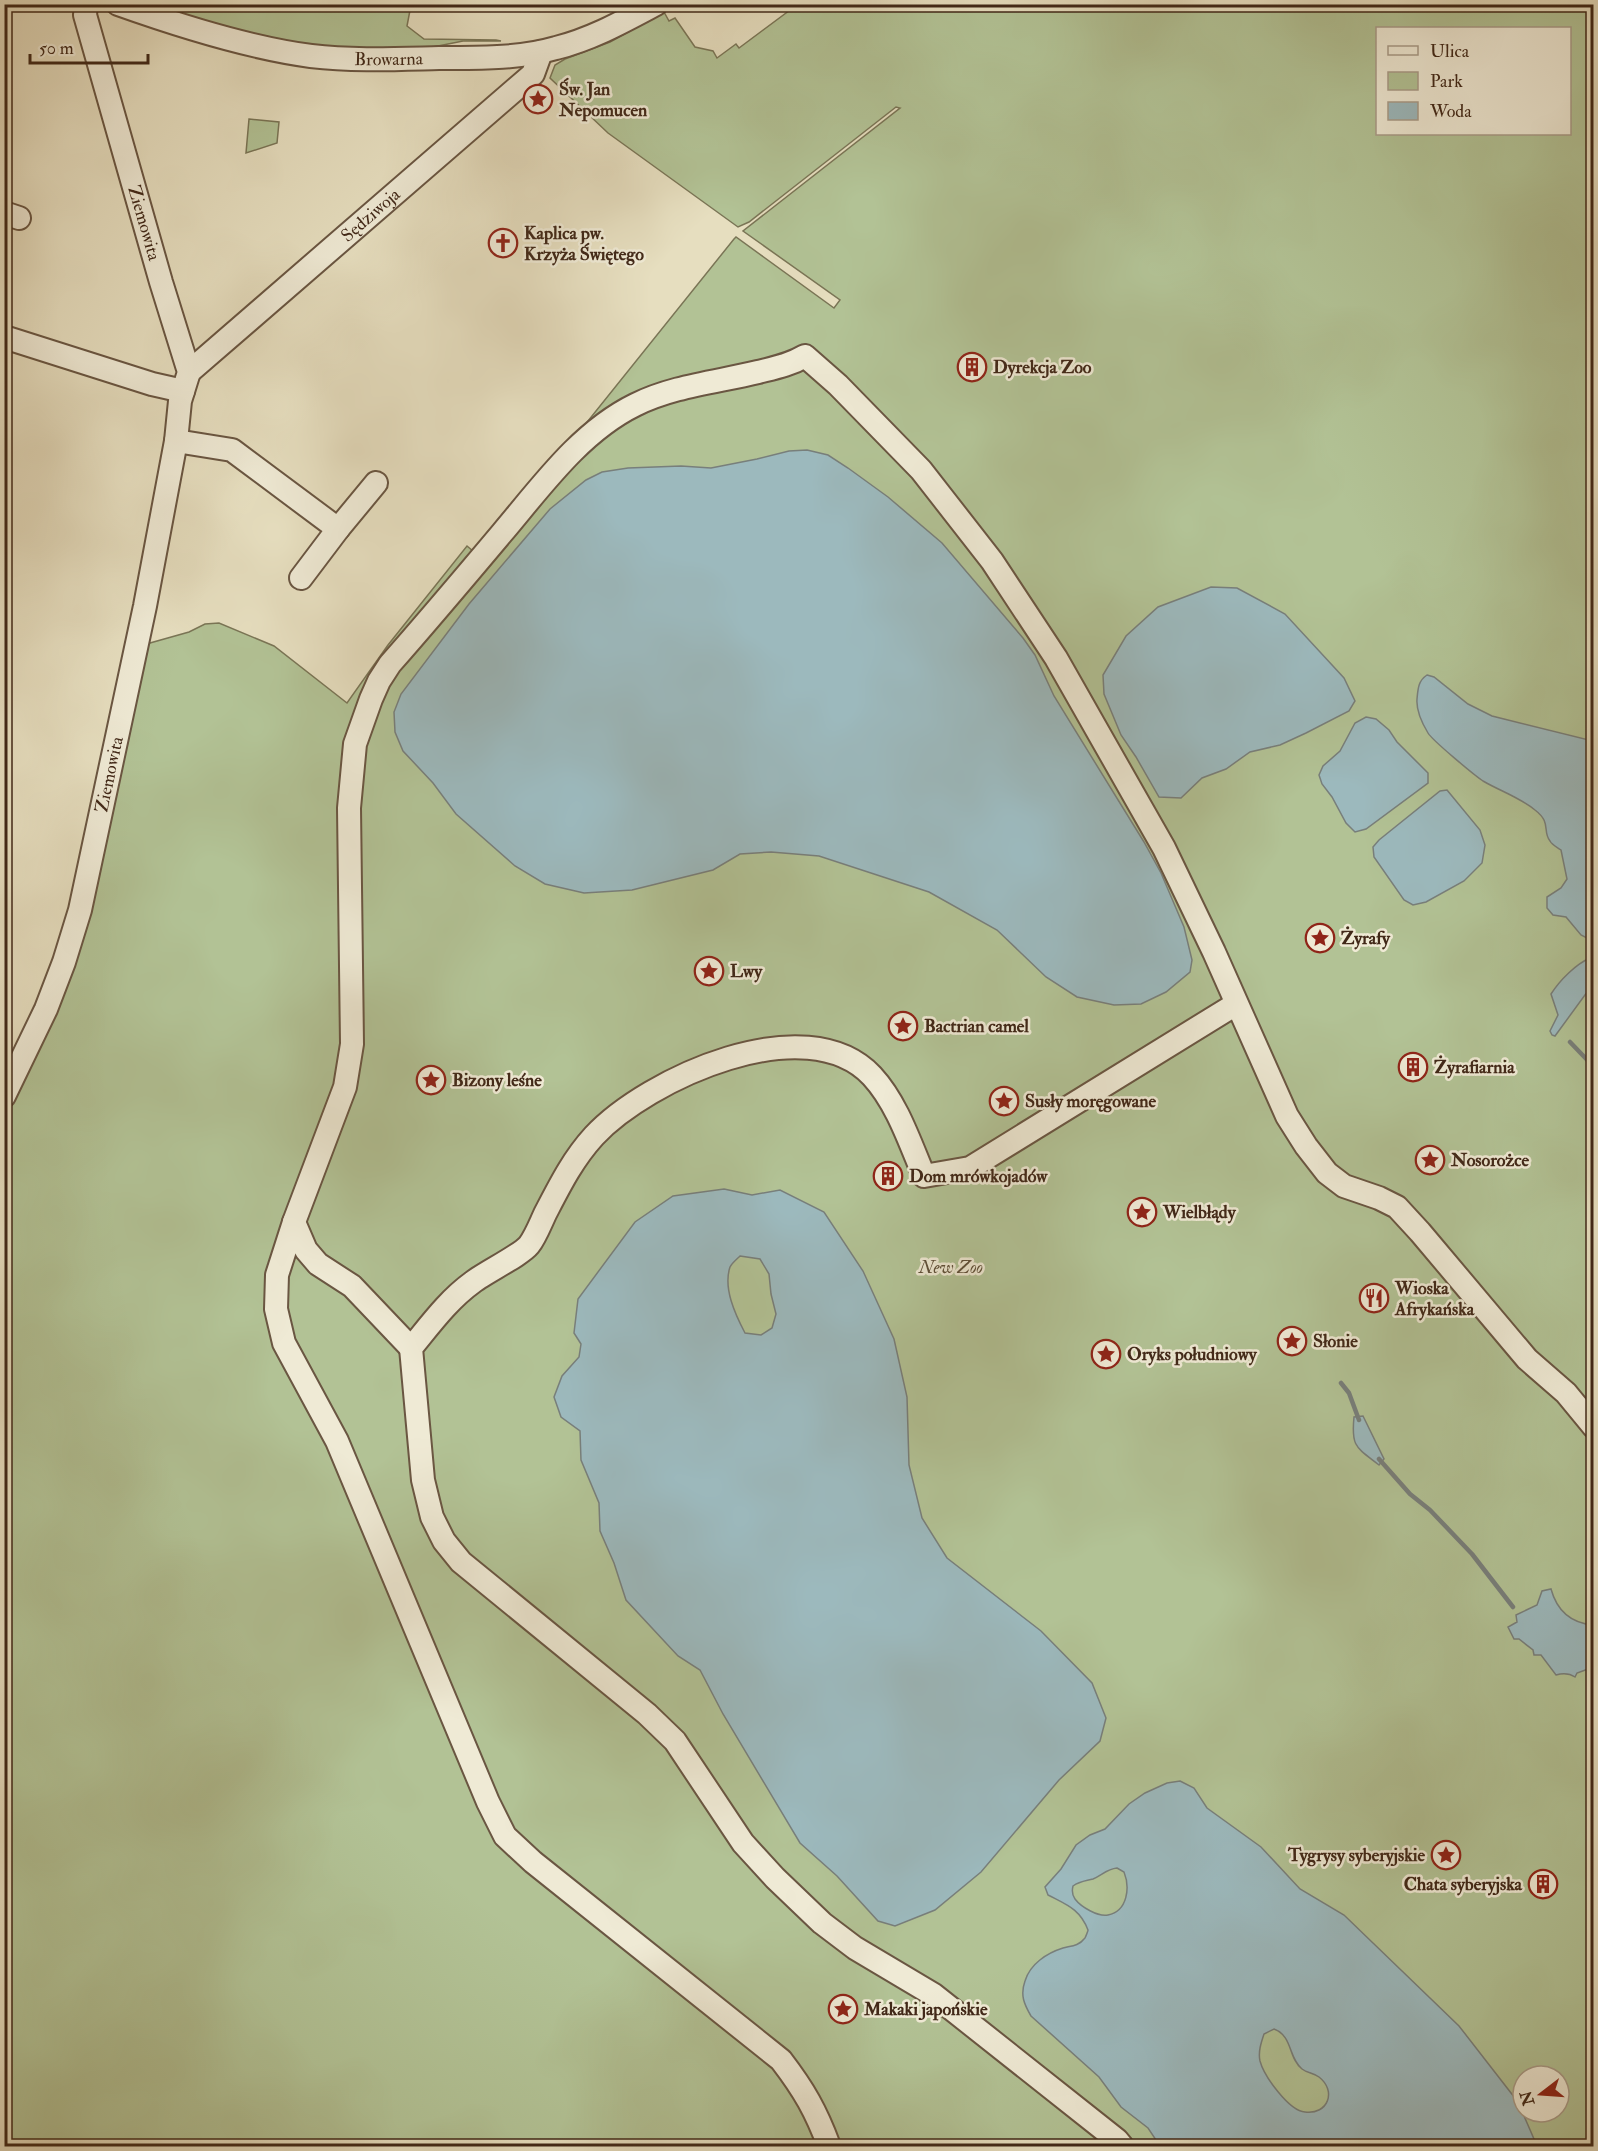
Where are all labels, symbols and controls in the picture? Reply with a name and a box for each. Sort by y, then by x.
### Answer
scale bar [30,27,148,65]
legend [1376,27,1571,135]
text: 50 m [39,37,74,60]
text: Ulica [1430,40,1470,63]
street label: Browarna [354,47,424,71]
text: Park [1430,70,1463,93]
place label: Św. Jan Nepomucen [558,77,648,122]
place icon: Św. Jan Nepomucen [522,83,554,115]
text: Woda [1429,100,1472,123]
street label: Ziemowita [122,183,166,264]
street label: Sędziwoja [336,183,405,247]
place label: Kaplica pw. Krzyża Świętego [524,222,644,266]
church icon: Kaplica pw. Krzyża Świętego [487,227,519,259]
building icon: Dyrekcja Zoo [956,351,988,383]
place label: Dyrekcja Zoo [993,356,1092,379]
street label: Ziemowita [90,734,128,815]
place icon: Żyrafy [1304,922,1336,954]
place label: Żyrafy [1341,926,1391,950]
place icon: Lwy [693,955,725,987]
place label: Lwy [730,960,763,983]
place icon: Bactrian camel [887,1010,919,1042]
place label: Bactrian camel [924,1015,1029,1038]
building icon: Żyrafiarnia [1397,1051,1429,1083]
place label: Żyrafiarnia [1434,1055,1515,1079]
place icon: Bizony leśne [415,1064,447,1096]
place label: Bizony leśne [452,1069,542,1092]
place icon: Susły moręgowane [988,1085,1020,1117]
place label: Susły moręgowane [1025,1090,1157,1113]
place icon: Nosorożce [1414,1144,1446,1176]
place label: Nosorożce [1450,1149,1529,1172]
building icon: Dom mrówkojadów [872,1160,904,1192]
place label: Dom mrówkojadów [909,1165,1048,1188]
place icon: Wielbłądy [1126,1196,1158,1228]
place label: Wielbłądy [1162,1201,1237,1224]
park label: New Zoo [918,1256,983,1279]
place label: Wioska Afrykańska [1394,1277,1475,1321]
restaurant icon: Wioska Afrykańska [1358,1282,1390,1314]
place icon: Słonie [1276,1325,1308,1357]
place label: Słonie [1313,1330,1358,1353]
place icon: Oryks południowy [1090,1338,1122,1370]
place label: Oryks południowy [1127,1343,1258,1366]
place icon: Tygrysy syberyjskie [1430,1839,1462,1871]
place label: Tygrysy syberyjskie [1287,1844,1425,1867]
building icon: Chata syberyjska [1527,1868,1559,1900]
place label: Chata syberyjska [1404,1873,1523,1896]
place icon: Makaki japońskie [827,1993,859,2025]
place label: Makaki japońskie [863,1998,988,2021]
north arrow [1511,2064,1571,2124]
text: N [1516,2088,1540,2109]

